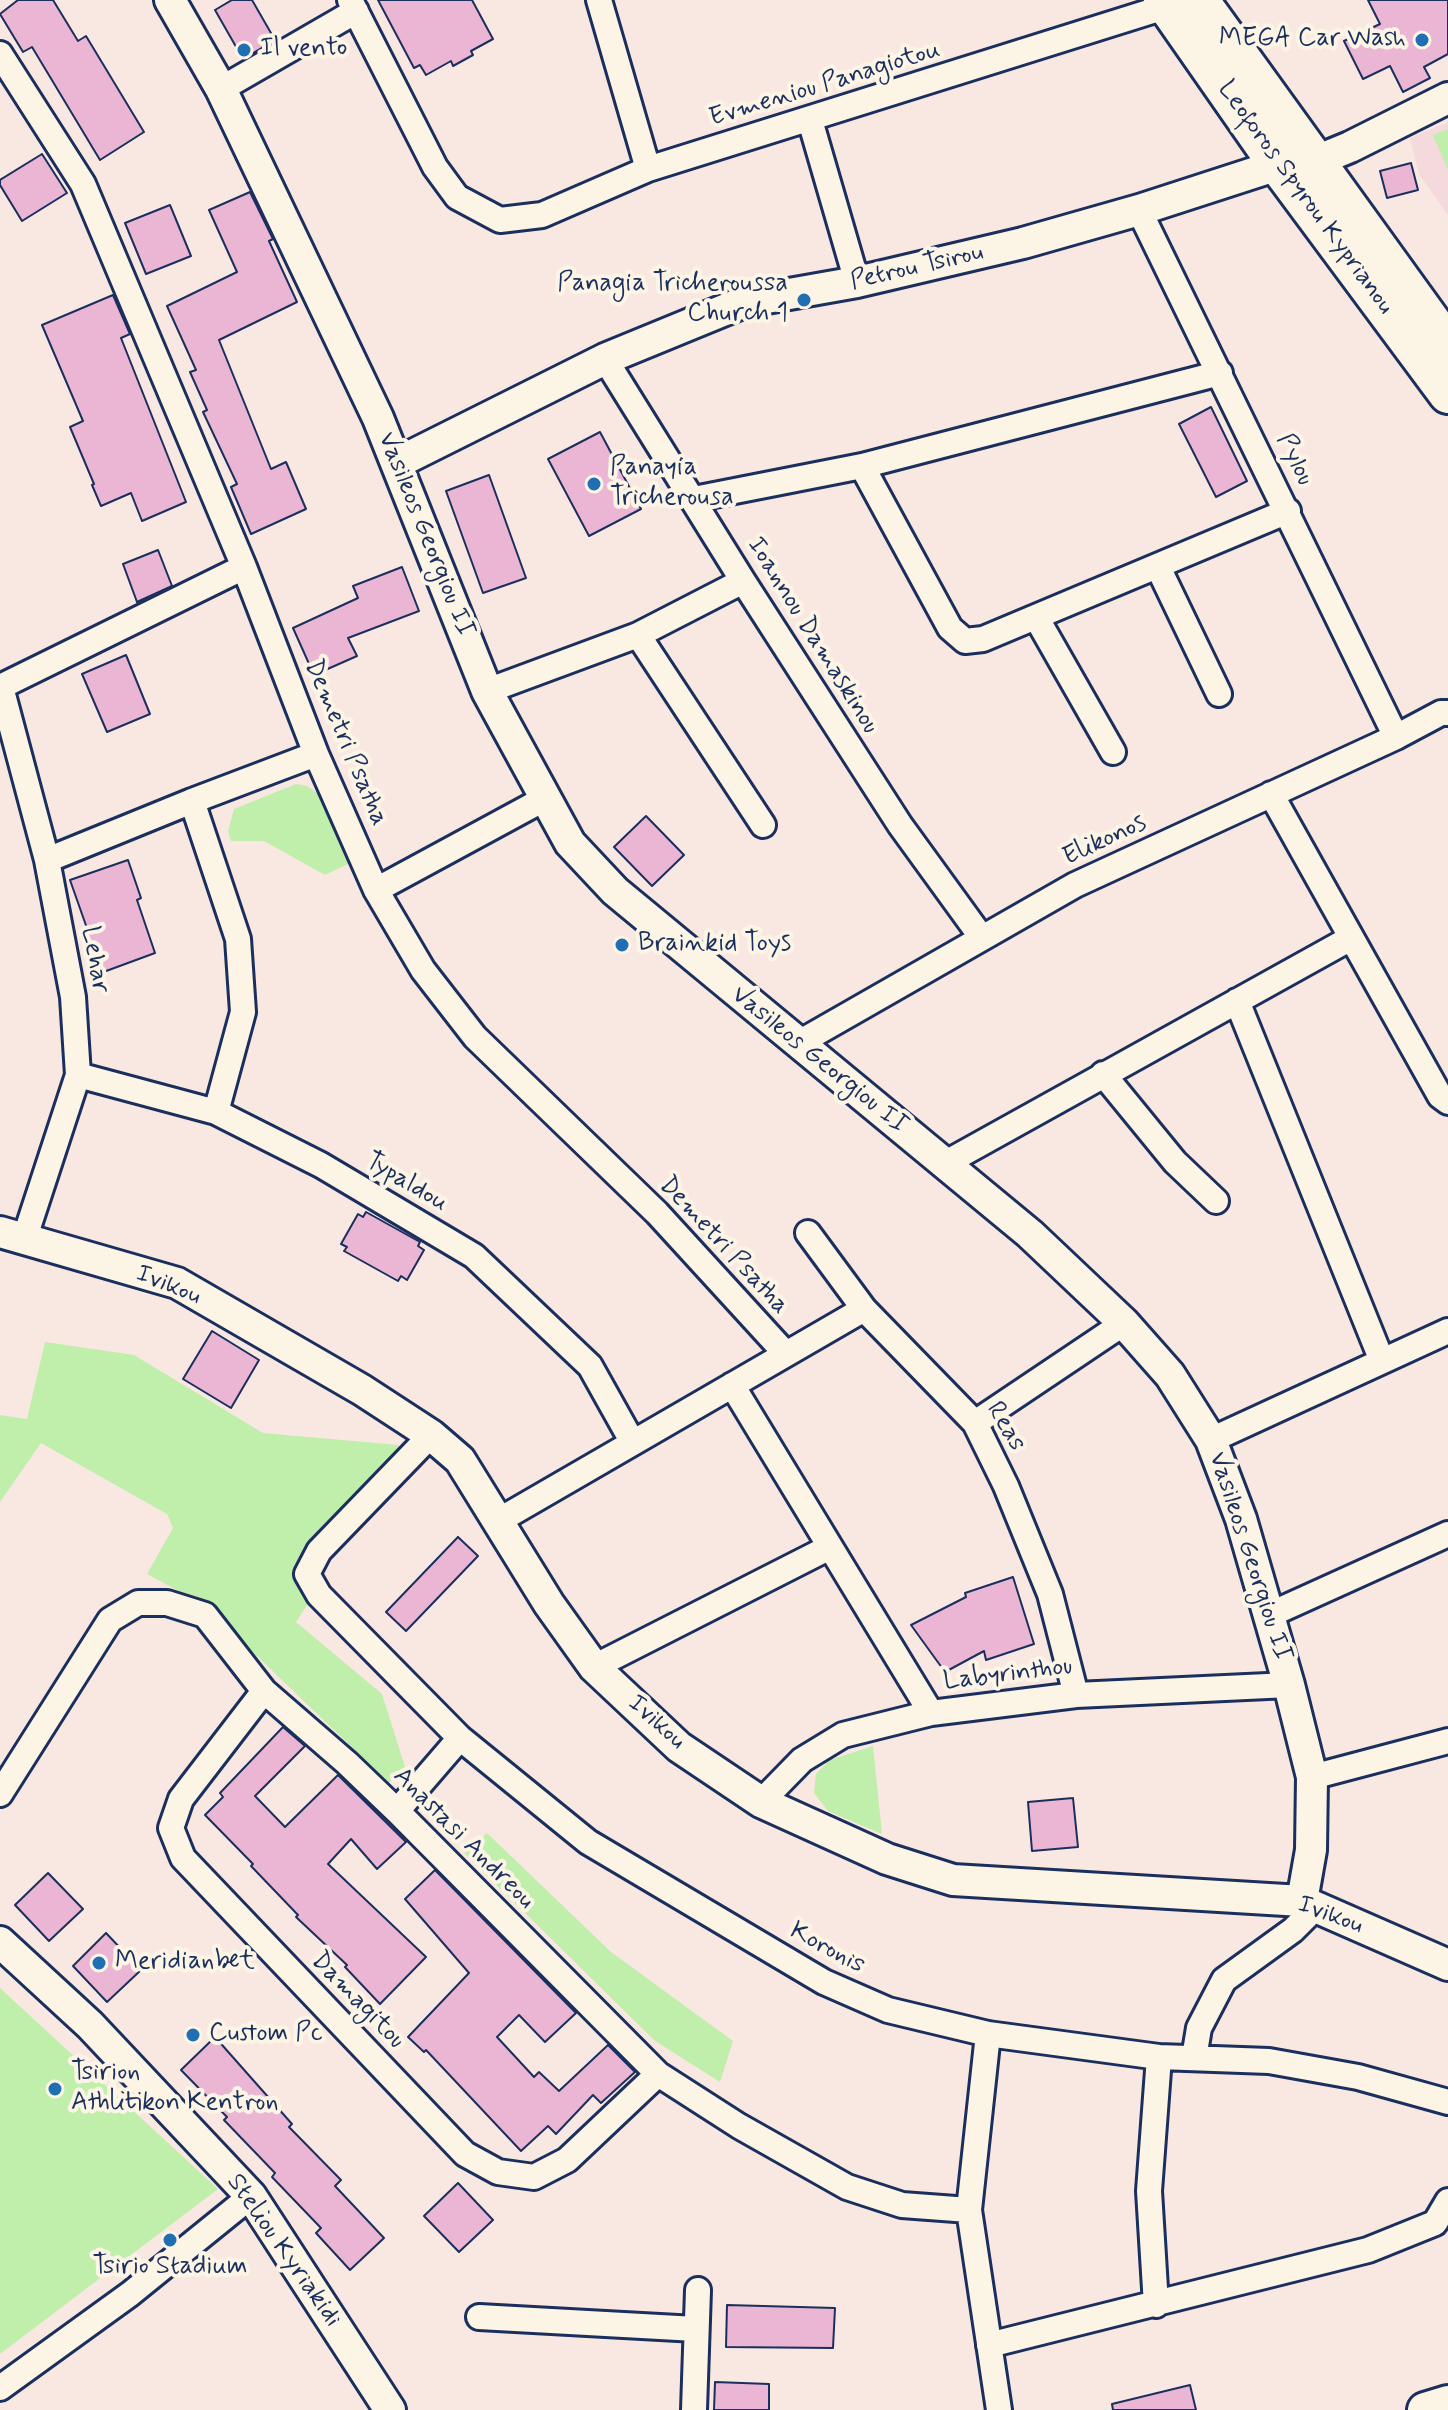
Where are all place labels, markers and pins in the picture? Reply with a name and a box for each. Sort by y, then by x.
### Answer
place label: MEGA Car Wash [1219,24,1406,56]
marker: MEGA Car Wash [1413,31,1431,49]
place label: Il vento [260,34,347,66]
marker: Il vento [235,41,253,59]
place label: Panagia Tricheroussa Church 1 [557,269,788,330]
marker: Panagia Tricheroussa Church 1 [795,291,813,309]
place label: Panayia Tricherousa [610,453,734,514]
marker: Panayia Tricherousa [585,475,603,493]
place label: Brainkid Toys [638,929,791,961]
marker: Brainkid Toys [613,936,631,954]
place label: Meridianbet [115,1947,255,1979]
marker: Meridianbet [90,1954,108,1972]
place label: Custom Pc [209,2019,323,2051]
marker: Custom Pc [184,2026,202,2044]
place label: Tsirion Athlitikon Kentron [71,2058,279,2120]
marker: Tsirion Athlitikon Kentron [46,2080,64,2098]
marker: Tsirio Stadium [161,2231,179,2249]
place label: Tsirio Stadium [93,2252,247,2284]

